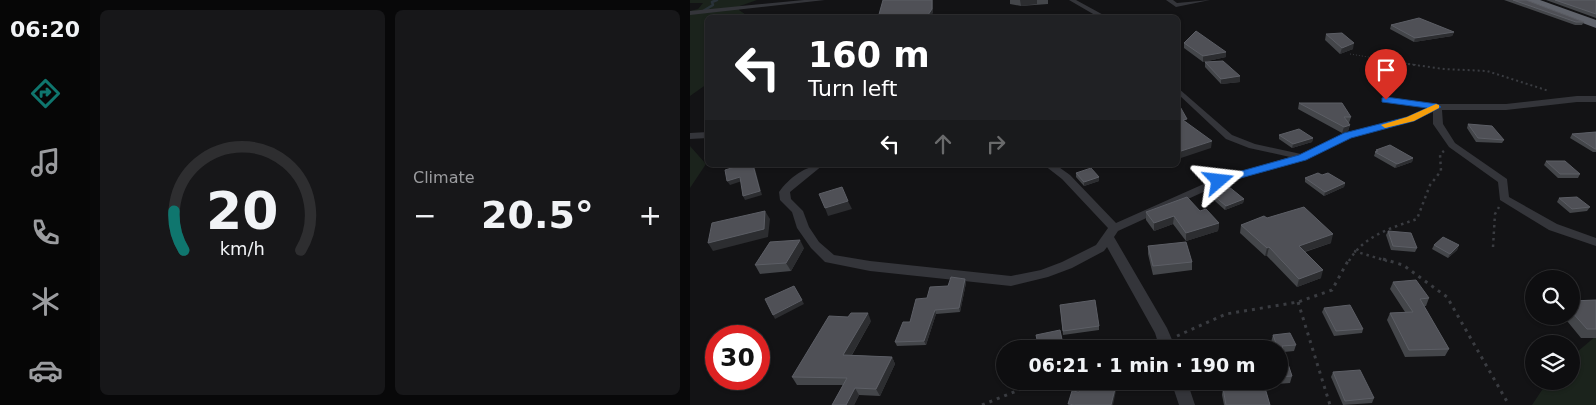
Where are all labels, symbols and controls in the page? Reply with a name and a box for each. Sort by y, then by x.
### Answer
text: 06:20 [10,17,80,42]
icon: left [725,35,790,100]
text: 160 m [808,35,930,75]
pin [1365,49,1407,100]
icon: arrive [1372,56,1400,84]
icon: directions [28,76,63,111]
text: Turn left [808,76,897,101]
icon: left [876,130,904,158]
icon: ahead [929,130,957,158]
icon: right [982,130,1010,158]
icon: music [28,145,63,180]
position arrow [1192,154,1244,206]
text: Climate [413,168,475,187]
text: 20 [206,181,279,241]
text: 20.5° [481,193,594,237]
text: − [413,199,436,232]
text: + [639,199,662,232]
icon: phone [28,215,63,250]
text: km/h [220,238,265,259]
map controls [1525,270,1580,390]
button: search [1525,270,1580,325]
icon: climate [28,284,63,319]
speed limit sign: 30 [705,325,770,390]
button: layers [1525,335,1580,390]
icon: car [28,353,63,388]
text: 06:21 · 1 min · 190 m [1028,354,1256,376]

